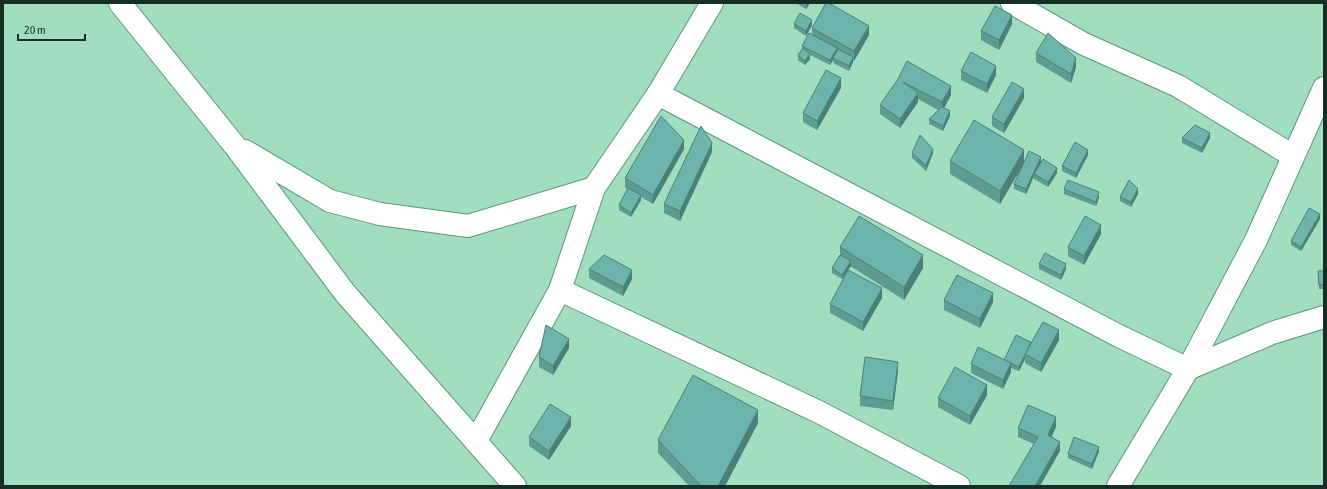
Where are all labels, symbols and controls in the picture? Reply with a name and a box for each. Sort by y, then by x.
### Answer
scale bar [18,16,85,42]
text: 20 m [24,23,46,37]

